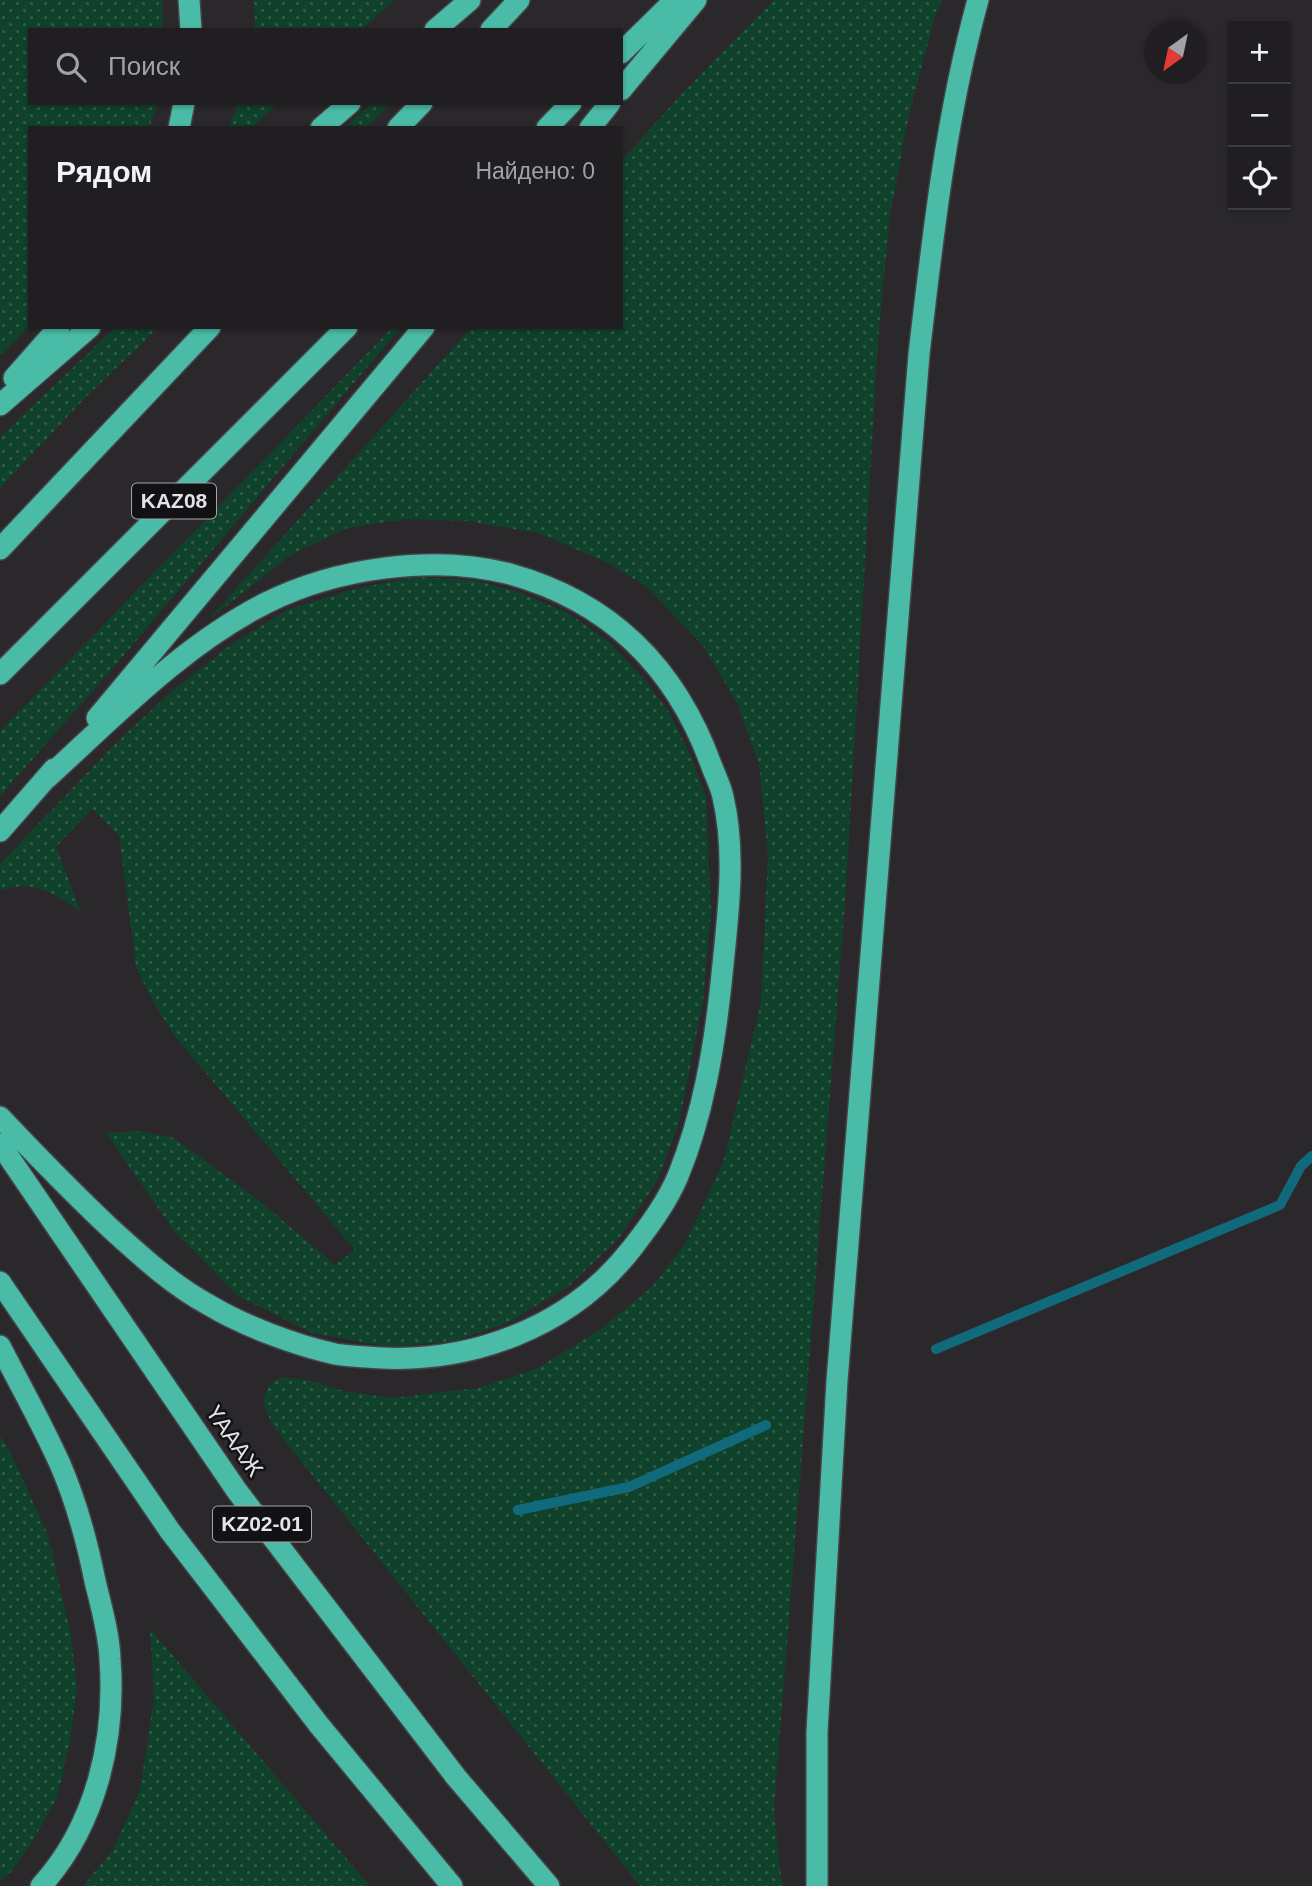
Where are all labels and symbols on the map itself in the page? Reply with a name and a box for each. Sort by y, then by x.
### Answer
north arrow [1144,21,1207,84]
road number: KAZ08 [132,484,216,518]
street label: ҮАААЖ [201,1401,269,1481]
road number: KZ02-01 [213,1506,311,1542]

